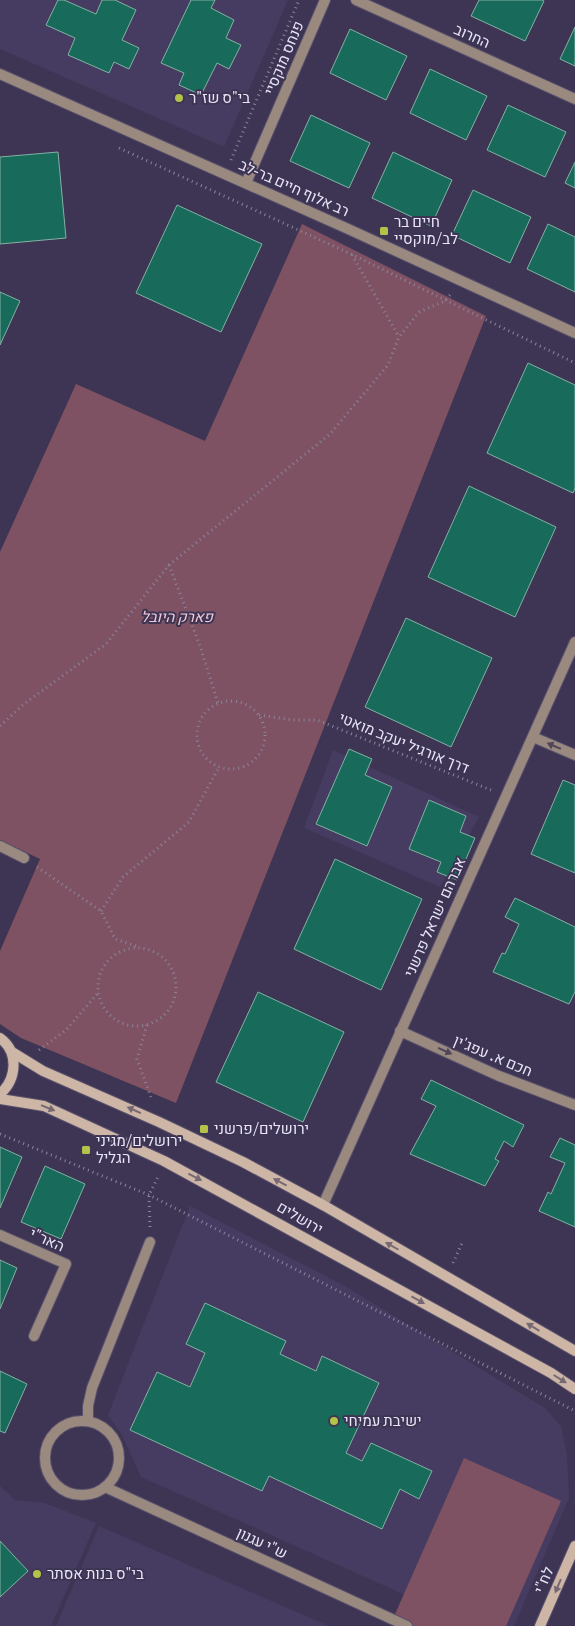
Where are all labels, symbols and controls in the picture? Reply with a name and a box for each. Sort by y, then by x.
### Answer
street label: החרוב [451,16,494,53]
street label: פנחס מוקסיי [257,17,309,98]
place label: בי"ס שז"ר [189,85,250,108]
marker: בי"ס שז"ר [173,92,185,104]
street label: רב אלוף חיים בר-לב [236,152,354,221]
place label: חיים בר לב/מוקסיי [394,209,458,249]
marker: חיים בר לב/מוקסיי [378,225,390,237]
park label: פארק היובל [141,604,215,627]
street label: דרך אורגיל יעקב מואטי [336,705,473,778]
one-way arrow [547,741,561,749]
street label: אברהם ישראל פרשני [397,853,470,980]
street label: חכם א. עפג'ין [451,1028,537,1082]
one-way arrow [438,1048,452,1056]
one-way arrow [40,1105,55,1112]
one-way arrow [127,1106,141,1114]
place label: ירושלים/פרשני [214,1116,309,1139]
marker: ירושלים/פרשני [198,1123,210,1135]
place label: ירושלים/מגיני הגליל [96,1128,182,1168]
marker: ירושלים/מגיני הגליל [80,1144,92,1156]
one-way arrow [187,1173,202,1181]
one-way arrow [273,1178,287,1186]
street label: ירושלים [273,1194,328,1239]
street label: האר"י [26,1221,69,1256]
one-way arrow [385,1241,398,1250]
one-way arrow [410,1296,425,1304]
one-way arrow [526,1322,539,1331]
one-way arrow [553,1374,567,1383]
place label: ישיבת עמיחי [344,1408,422,1431]
marker: ישיבת עמיחי [328,1415,340,1427]
street label: ש"י עגנון [233,1520,292,1563]
place label: בי"ס בנות אסתר [47,1561,144,1584]
street label: לח"י [527,1562,559,1596]
marker: בי"ס בנות אסתר [31,1568,43,1580]
one-way arrow [553,1579,561,1593]

